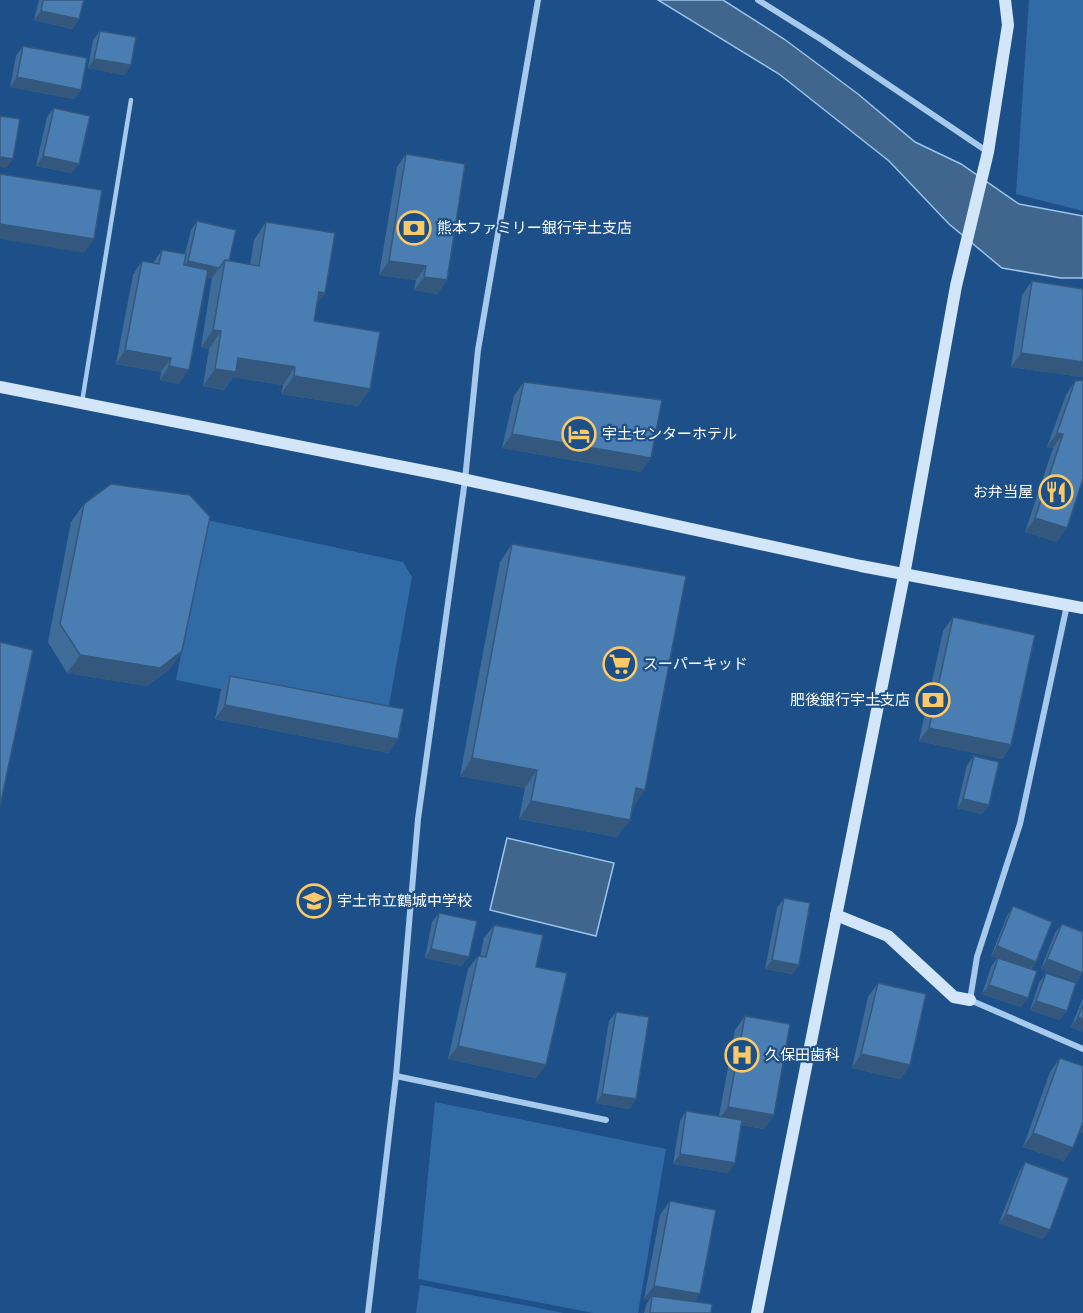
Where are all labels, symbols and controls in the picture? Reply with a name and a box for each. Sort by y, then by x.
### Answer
bank icon: 熊本ファミリー銀行宇土支店 [396,210,432,246]
place label: 熊本ファミリー銀行宇土支店 [437,219,632,236]
hotel icon: 宇土センターホテル [561,416,597,452]
place label: 宇土センターホテル [602,425,737,442]
restaurant icon: お弁当屋 [1038,474,1074,510]
place label: お弁当屋 [973,483,1033,500]
supermarket icon: スーパーキッド [602,646,638,682]
place label: スーパーキッド [643,655,748,672]
bank icon: 肥後銀行宇土支店 [915,682,951,718]
place label: 肥後銀行宇土支店 [790,691,910,708]
school or university icon: 宇土市立鶴城中学校 [296,883,332,919]
place label: 宇土市立鶴城中学校 [337,892,472,909]
hospital icon: 久保田歯科 [724,1037,760,1073]
place label: 久保田歯科 [765,1046,840,1063]

